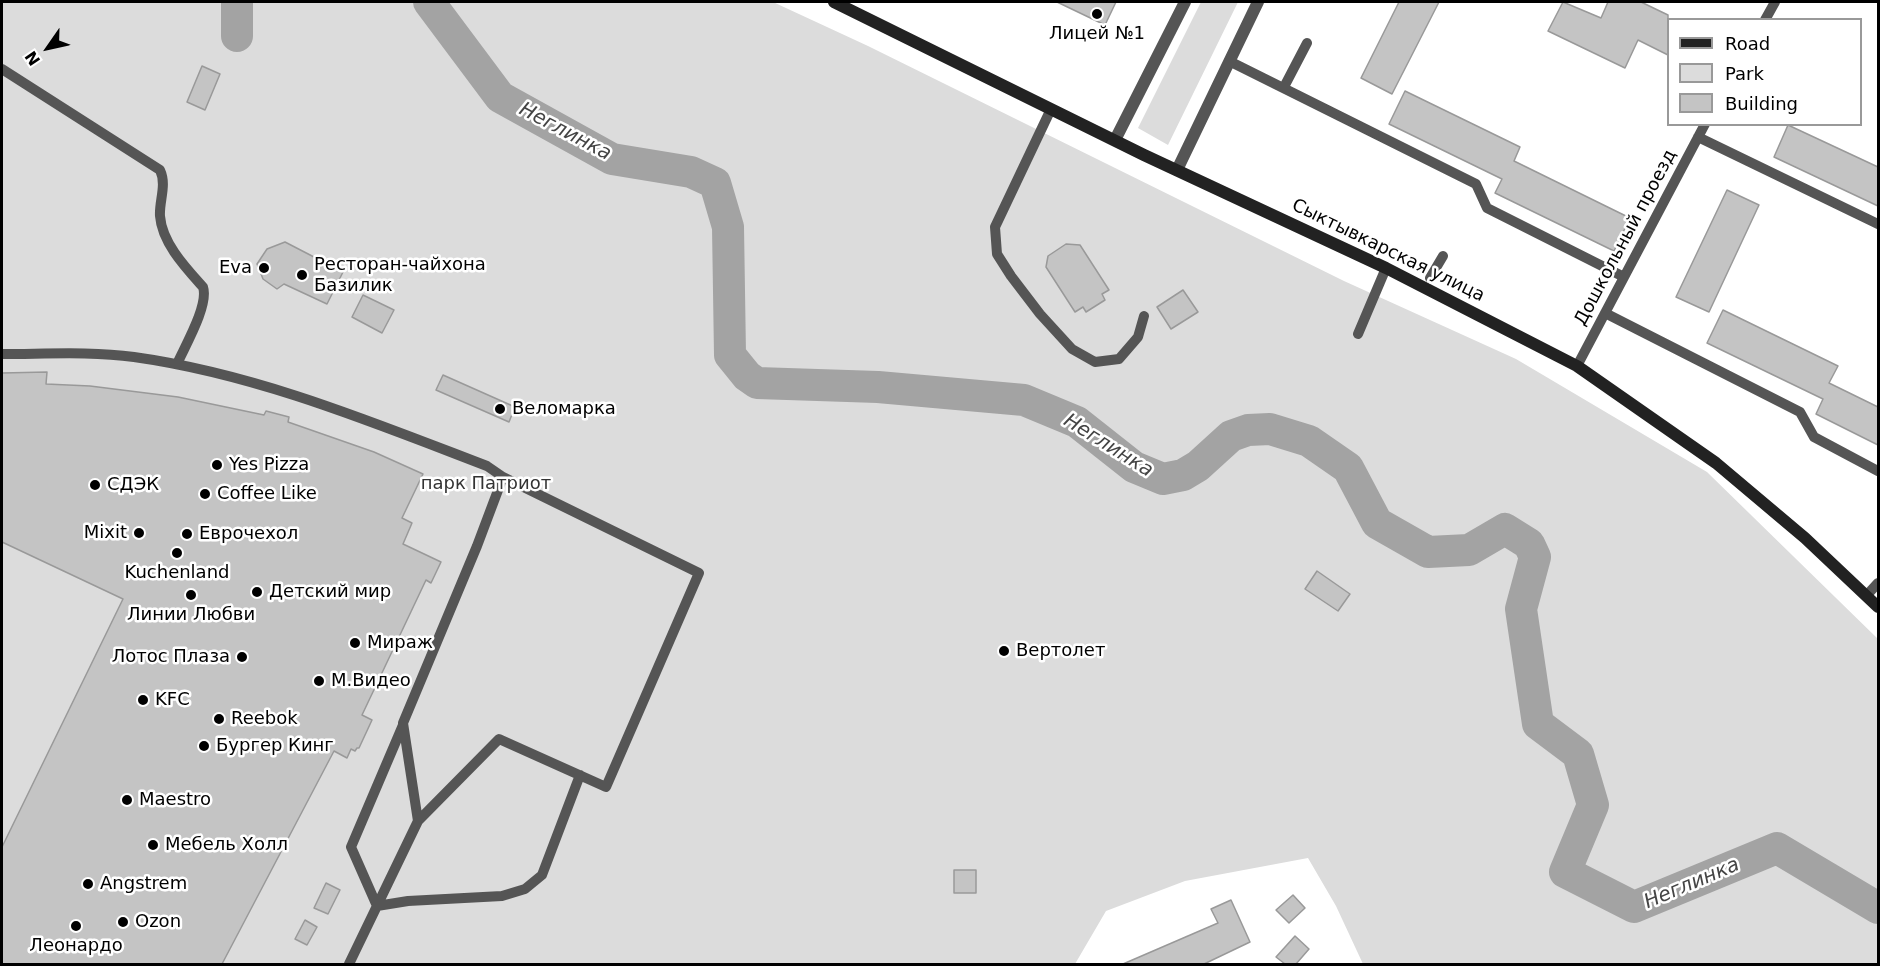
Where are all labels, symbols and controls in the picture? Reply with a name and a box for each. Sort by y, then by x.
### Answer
marker: Лицей №1 [1090,7,1104,21]
north arrow [18,18,78,78]
legend [1667,18,1862,126]
place label: Лицей №1 [1049,23,1145,45]
text: Road [1725,33,1770,54]
text: N [21,47,44,69]
text: Park [1725,63,1764,84]
text: Building [1725,93,1798,114]
water label: Неглинка [515,98,615,166]
street label: Дошкольный проезд [1570,146,1682,330]
street label: Сыктывкарская улица [1288,195,1488,307]
place label: Ресторан-чайхона Базилик [314,254,486,296]
place label: Eva [219,257,252,279]
marker: Eva [257,261,271,275]
marker: Ресторан-чайхона Базилик [295,268,309,282]
place label: Веломарка [512,398,616,420]
marker: Веломарка [493,402,507,416]
water label: Неглинка [1059,409,1157,483]
place label: Yes Pizza [229,454,309,476]
marker: Yes Pizza [210,458,224,472]
park label: парк Патриот [421,473,551,495]
place label: СДЭК [107,474,159,496]
marker: СДЭК [88,478,102,492]
place label: Coffee Like [217,483,317,505]
marker: Coffee Like [198,487,212,501]
place label: Mixit [84,522,127,544]
place label: Еврочехол [199,523,298,545]
marker: Mixit [132,526,146,540]
marker: Еврочехол [180,527,194,541]
marker: Kuchenland [170,546,184,560]
place label: Kuchenland [125,562,229,584]
place label: Детский мир [269,581,391,603]
marker: Детский мир [250,585,264,599]
marker: Линии Любви [184,588,198,602]
place label: Линии Любви [127,604,255,626]
place label: Мираж [367,632,433,654]
marker: Мираж [348,636,362,650]
place label: Вертолет [1016,640,1105,662]
marker: Вертолет [997,644,1011,658]
place label: Лотос Плаза [112,646,230,668]
marker: Лотос Плаза [235,650,249,664]
place label: М.Видео [331,670,411,692]
marker: М.Видео [312,674,326,688]
place label: KFC [155,689,190,711]
marker: KFC [136,693,150,707]
place label: Reebok [231,708,298,730]
marker: Reebok [212,712,226,726]
place label: Бургер Кинг [216,735,334,757]
marker: Бургер Кинг [197,739,211,753]
place label: Maestro [139,789,211,811]
marker: Maestro [120,793,134,807]
place label: Мебель Холл [165,834,288,856]
marker: Мебель Холл [146,838,160,852]
water label: Неглинка [1641,853,1743,915]
place label: Angstrem [100,873,187,895]
marker: Angstrem [81,877,95,891]
place label: Ozon [135,911,181,933]
marker: Ozon [116,915,130,929]
marker: Леонардо [69,919,83,933]
place label: Леонардо [29,935,123,957]

